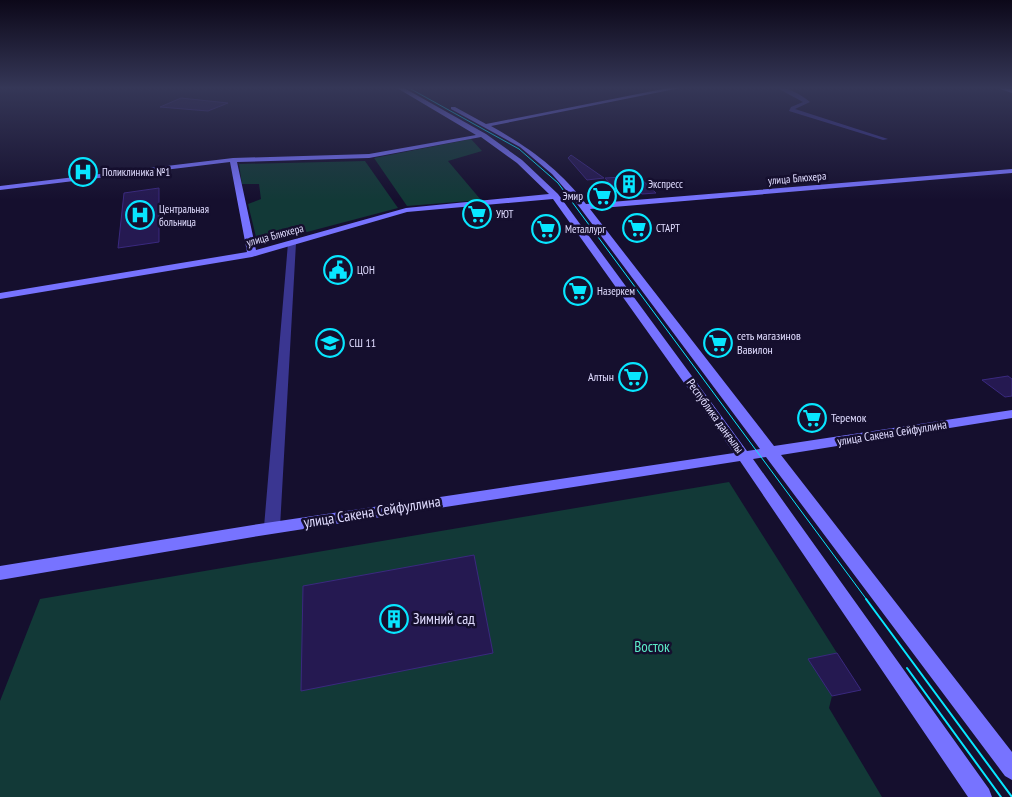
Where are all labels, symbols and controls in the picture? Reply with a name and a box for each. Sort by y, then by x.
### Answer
hospital icon: Поликлиника №1 [68,157,98,187]
place label: Поликлиника №1 [102,165,170,179]
street label: улица Блюхера [767,168,827,188]
building icon: Экспресс [614,169,644,199]
place label: Экспресс [648,177,683,191]
supermarket icon: Эмир [587,181,617,211]
place label: Эмир [563,189,583,203]
supermarket icon: УЮТ [462,199,492,229]
hospital icon: Центральная больница [125,200,155,230]
place label: Центральная больница [159,202,209,229]
place label: УЮТ [496,207,513,221]
supermarket icon: СТАРТ [622,213,652,243]
supermarket icon: Металлург [531,214,561,244]
street label: улица Блюхера [245,221,305,249]
place label: СТАРТ [656,221,680,235]
place label: Металлург [565,222,606,236]
public building icon: ЦОН [323,255,353,285]
place label: ЦОН [357,263,375,277]
supermarket icon: Назеркем [563,276,593,306]
place label: Назеркем [597,284,635,298]
school or university icon: СШ 11 [315,328,345,358]
supermarket icon: сеть магазинов Вавилон [703,328,733,358]
place label: сеть магазинов Вавилон [737,328,801,357]
place label: СШ 11 [349,335,376,350]
supermarket icon: Алтын [618,362,648,392]
place label: Алтын [588,369,614,384]
street label: Республика даңғылы [683,376,747,456]
supermarket icon: Теремок [797,403,827,433]
place label: Теремок [831,410,867,425]
street label: улица Сакена Сейфуллина [836,416,948,449]
street label: улица Сакена Сейфуллина [302,491,442,532]
building icon: Зимний сад [379,604,409,634]
place label: Зимний сад [413,609,475,628]
park label: Восток [634,637,670,656]

